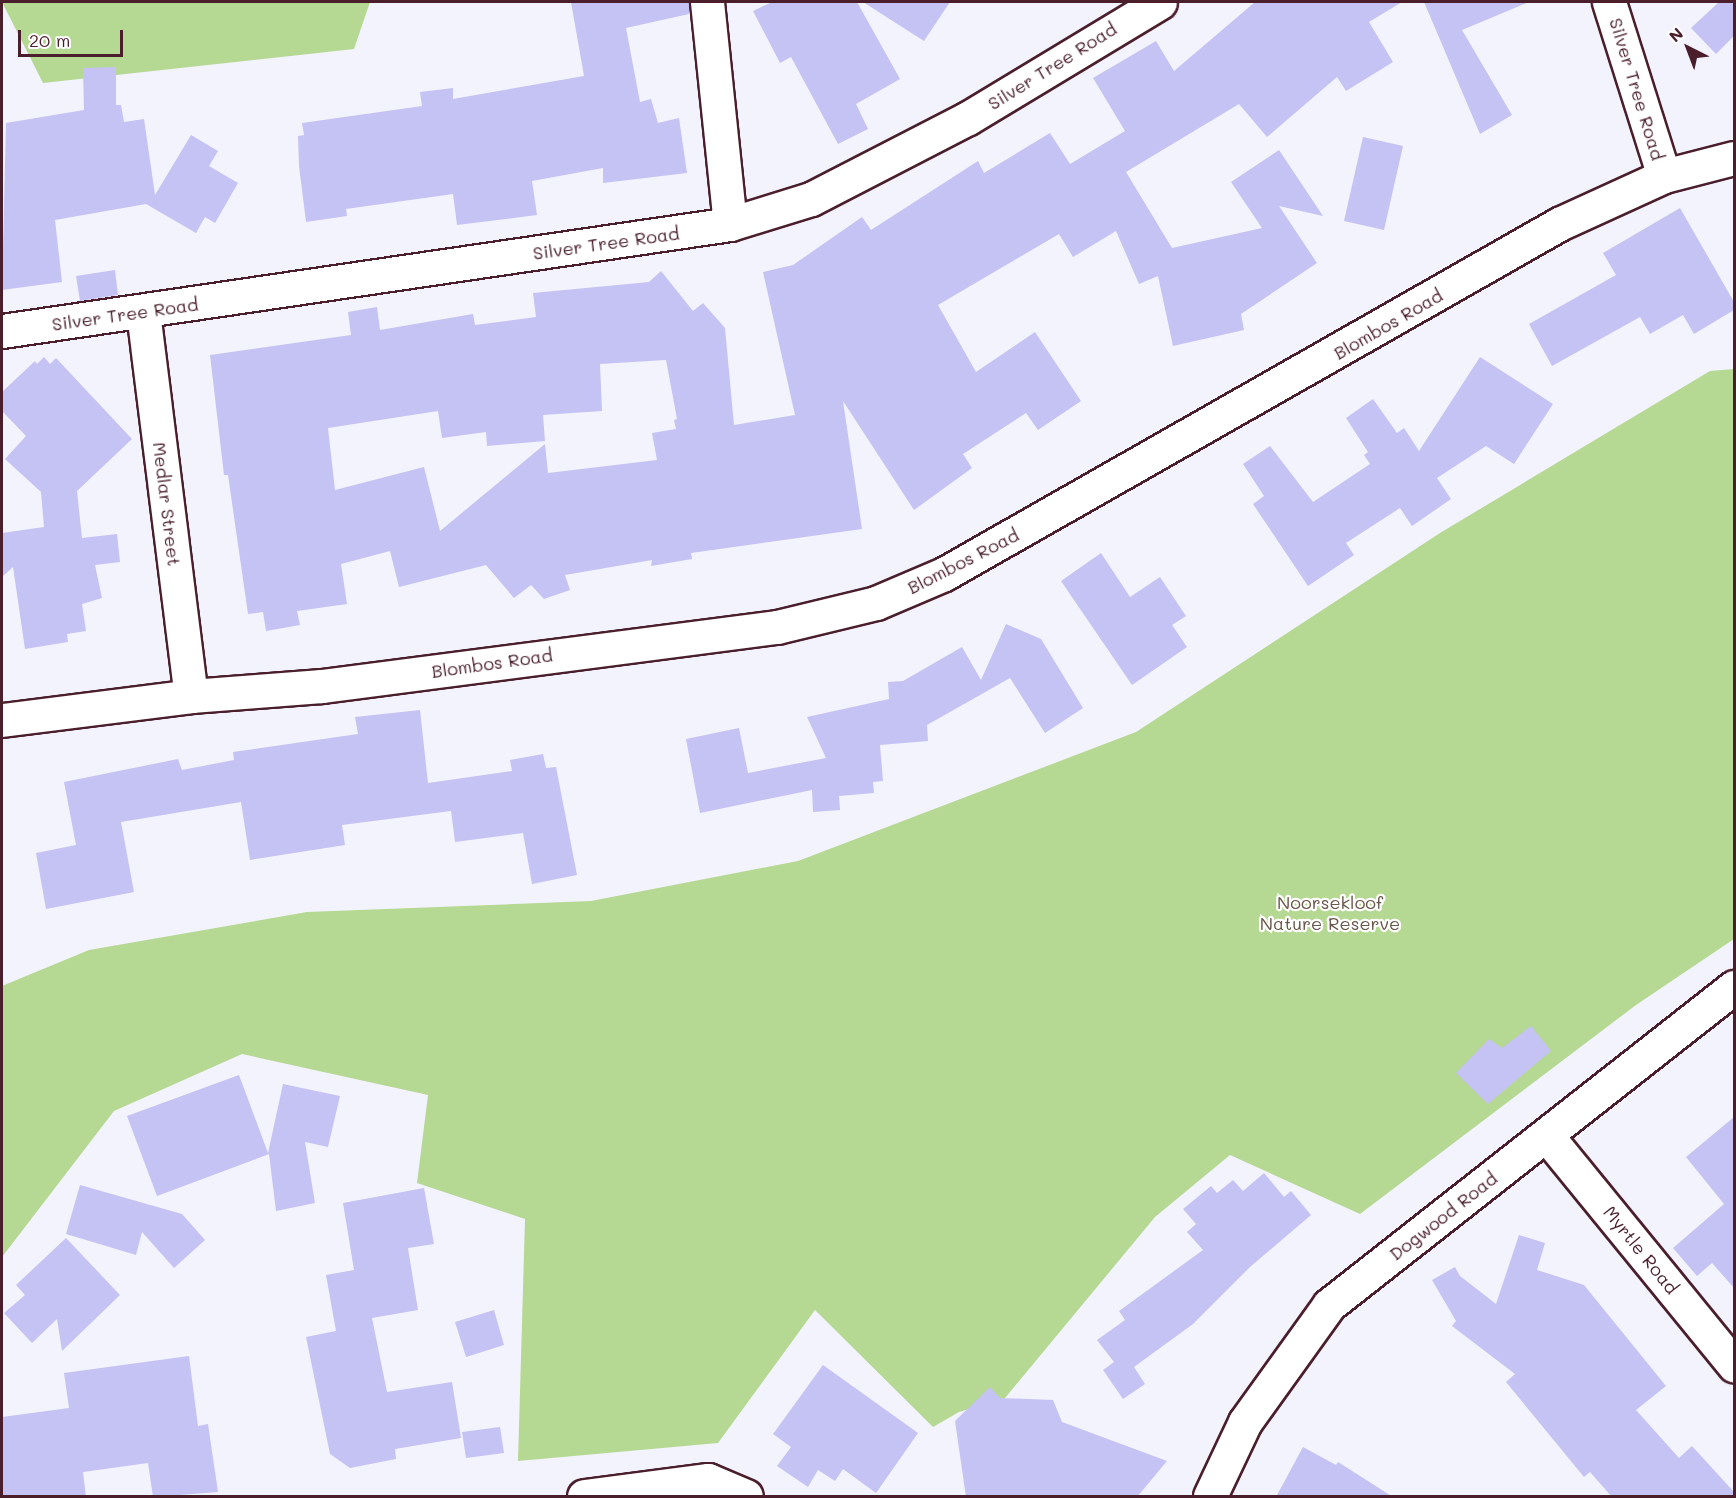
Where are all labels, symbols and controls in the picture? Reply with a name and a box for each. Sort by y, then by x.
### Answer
street label: Silver Tree Road [1605,15,1669,163]
scale bar [21,18,126,56]
street label: Silver Tree Road [984,18,1120,114]
north arrow [1658,18,1718,78]
text: N [1664,22,1687,46]
text: 20 m [29,28,70,52]
street label: Silver Tree Road [531,222,681,264]
street label: Blombos Road [1330,284,1446,364]
street label: Silver Tree Road [50,293,200,335]
street label: Medlar Street [149,441,185,567]
street label: Blombos Road [904,524,1022,598]
street label: Blombos Road [430,644,554,682]
park label: Noorsekloof Nature Reserve [1260,892,1400,934]
street label: Dogwood Road [1385,1167,1501,1265]
street label: Myrtle Road [1599,1202,1683,1298]

